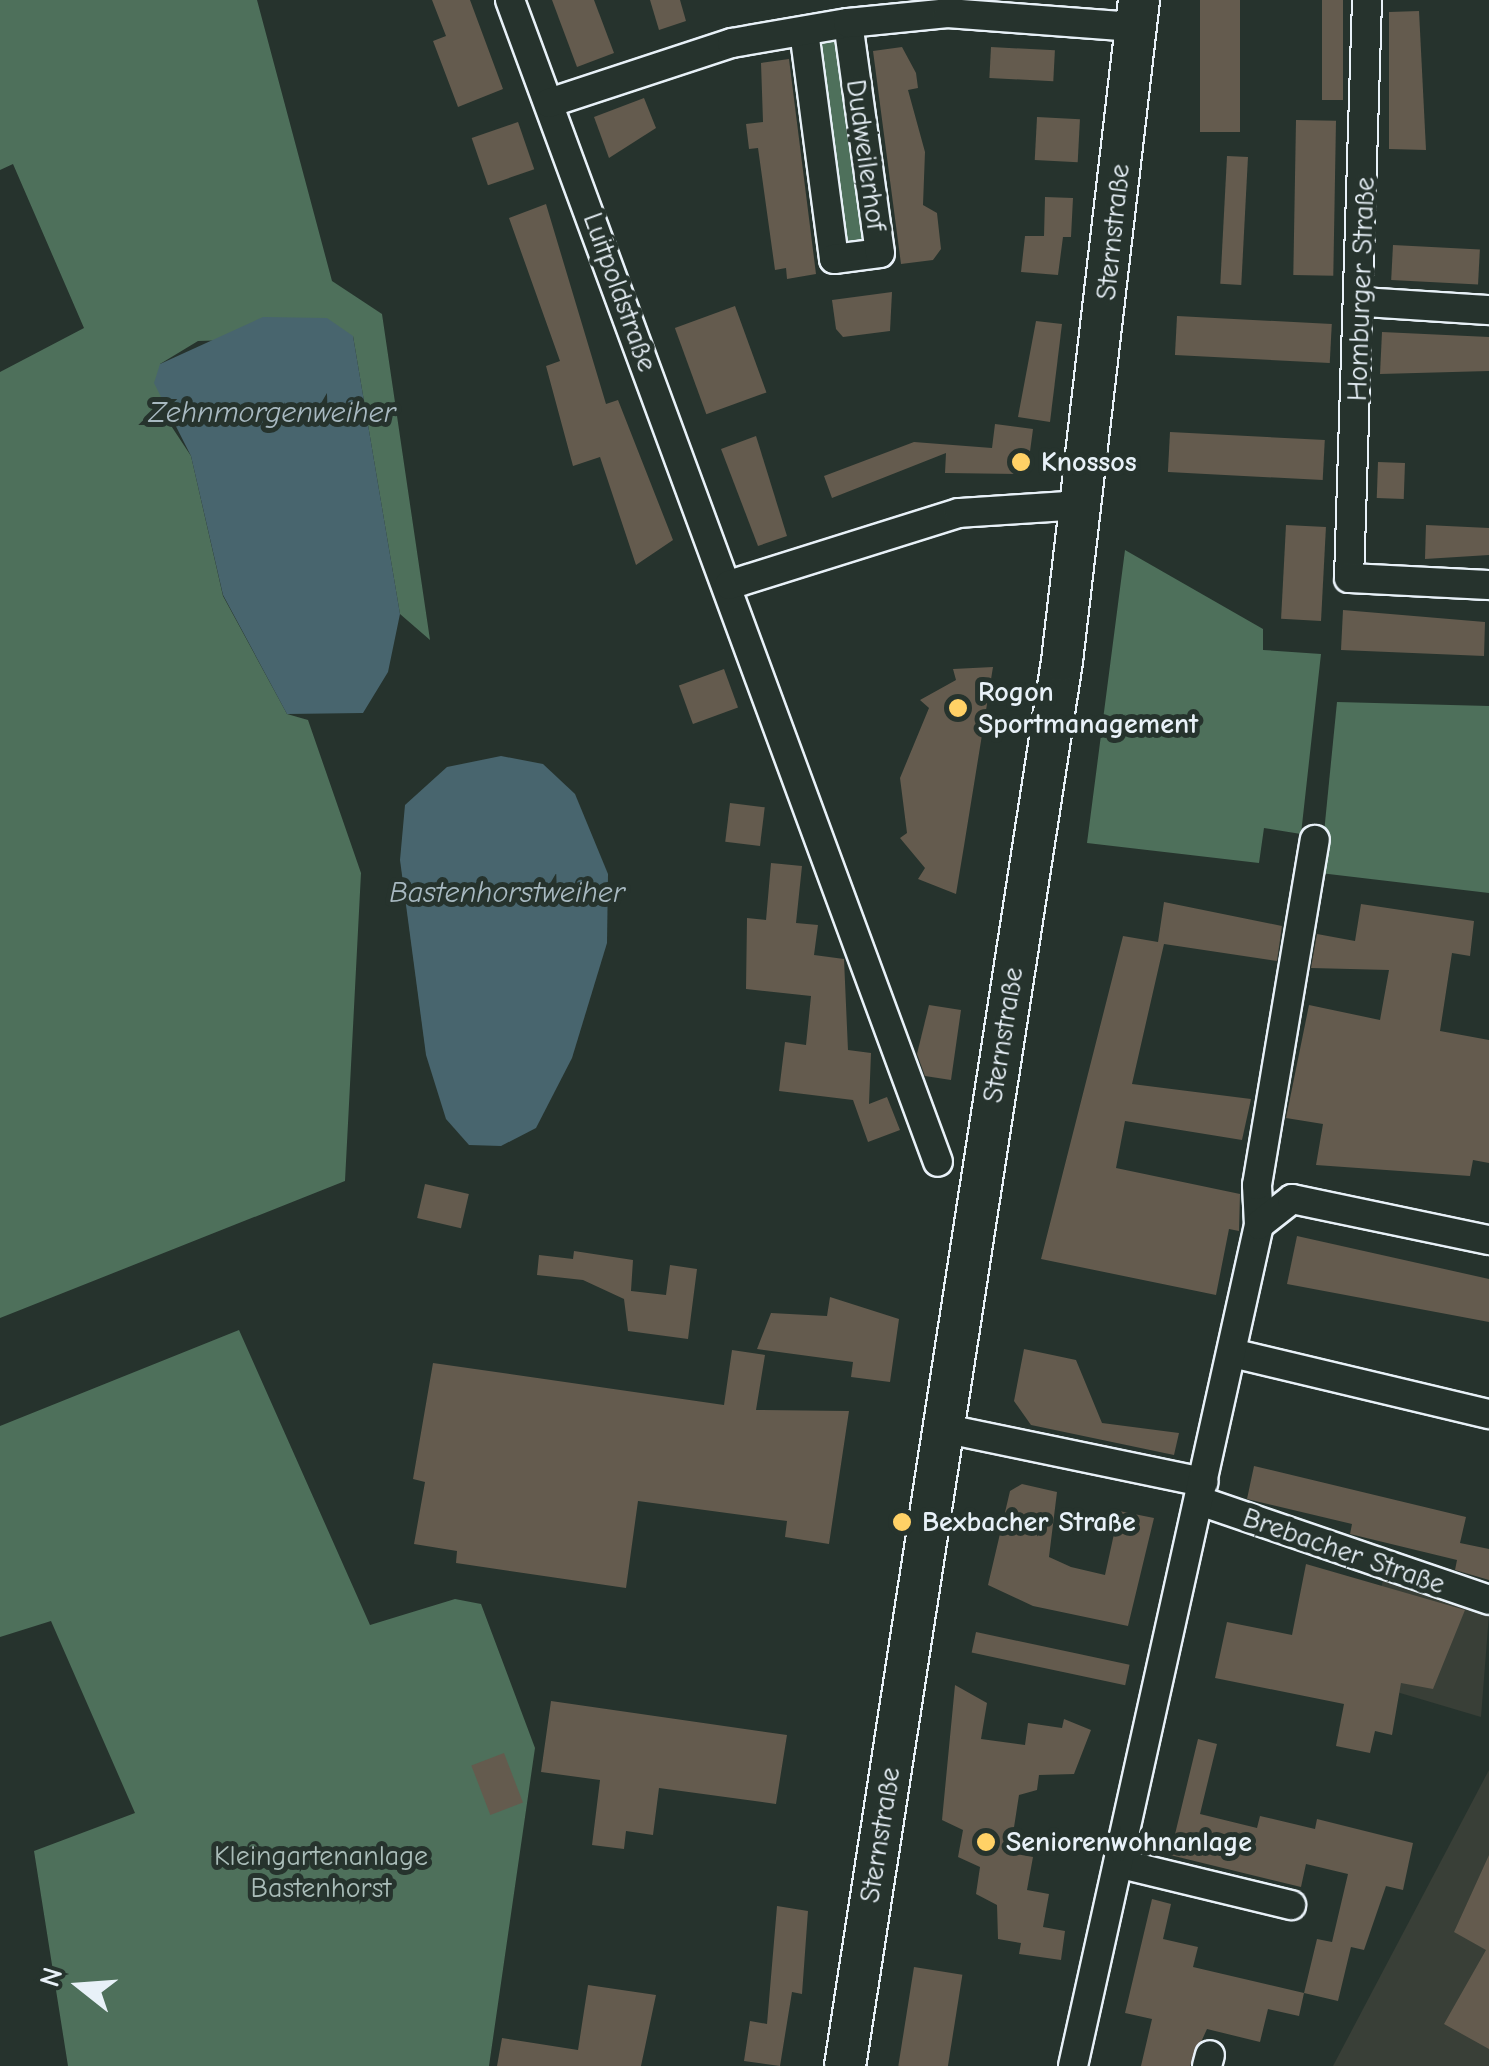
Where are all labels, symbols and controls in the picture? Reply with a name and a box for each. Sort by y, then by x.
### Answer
street label: Dudweilerhof [839,77,893,233]
street label: Sternstraße [1089,162,1137,302]
street label: Homburger Straße [1340,176,1382,402]
street label: Luitpoldstraße [576,208,664,376]
water label: Zehnmorgenweiher [148,395,396,431]
place label: Knossos [1041,445,1137,479]
marker: Knossos [1010,451,1032,473]
place label: Rogon Sportmanagement [978,675,1198,741]
marker: Rogon Sportmanagement [947,697,969,719]
water label: Bastenhorstweiher [389,875,625,911]
street label: Sternstraße [976,965,1030,1105]
street label: Brebacher Straße [1238,1501,1450,1601]
place label: Bexbacher Straße [922,1505,1136,1539]
marker: Bexbacher Straße [891,1511,913,1533]
street label: Sternstraße [853,1765,907,1905]
place label: Seniorenwohnanlage [1006,1825,1252,1859]
marker: Seniorenwohnanlage [975,1831,997,1853]
park label: Kleingartenanlage Bastenhorst [214,1839,428,1905]
north arrow [30,1936,130,2036]
text: N [33,1964,69,1991]

